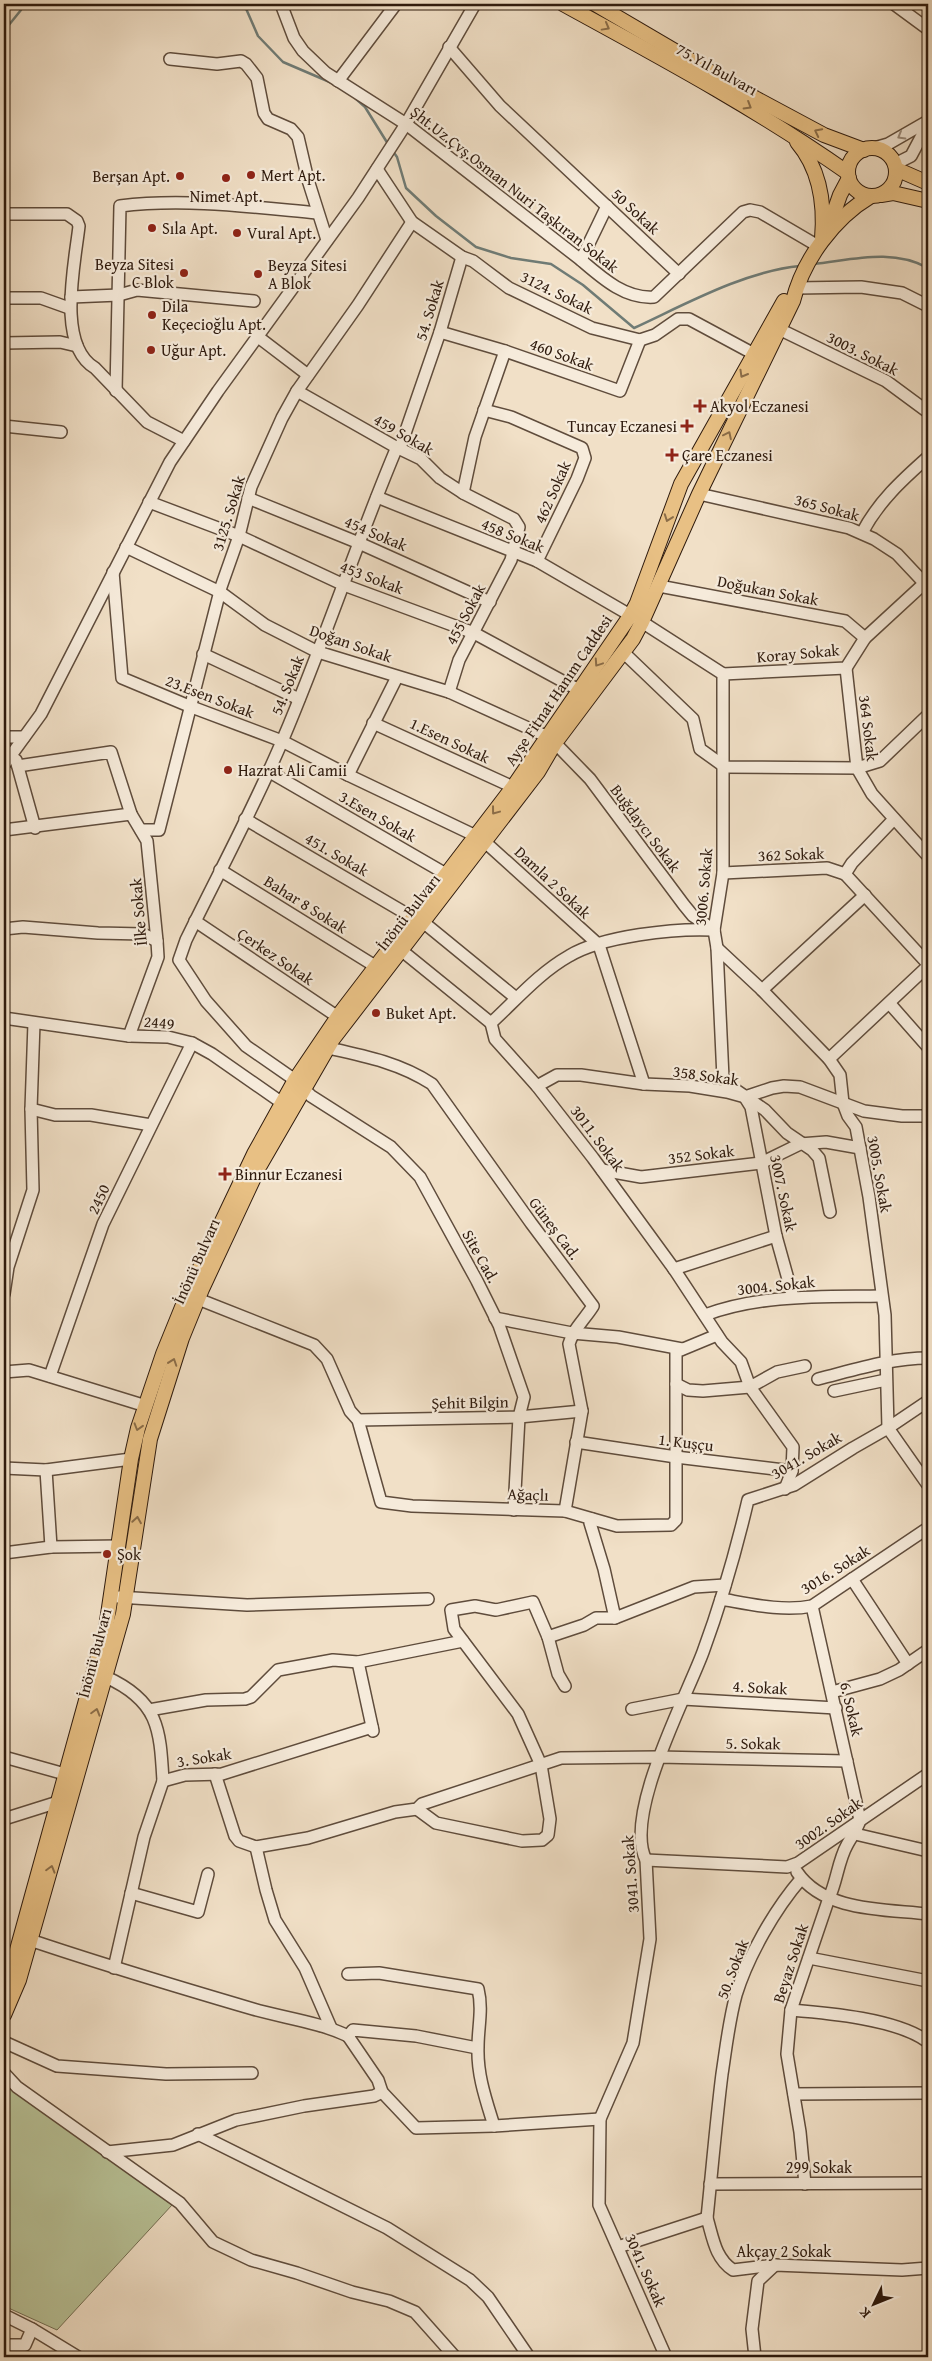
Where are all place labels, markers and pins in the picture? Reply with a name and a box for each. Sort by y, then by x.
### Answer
place label: Mert Apt. [261,163,325,187]
place label: Berşan Apt. [93,164,170,188]
marker: Mert Apt. [245,169,257,181]
marker: Berşan Apt. [174,170,186,182]
marker: Nimet Apt. [220,172,232,184]
place label: Nimet Apt. [190,184,262,208]
place label: Sıla Apt. [162,216,218,240]
place label: Vural Apt. [247,221,316,245]
marker: Sıla Apt. [146,222,158,234]
marker: Vural Apt. [231,227,243,239]
place label: Beyza Sitesi C Blok [95,252,175,294]
place label: Beyza Sitesi A Blok [268,253,347,295]
marker: Beyza Sitesi C Blok [178,267,190,279]
marker: Beyza Sitesi A Blok [252,268,264,280]
place label: Dila Keçecioğlu Apt. [162,294,266,336]
marker: Dila Keçecioğlu Apt. [146,309,158,321]
place label: Uğur Apt. [161,338,226,362]
marker: Uğur Apt. [145,344,157,356]
place label: Akyol Eczanesi [710,394,809,418]
marker: Akyol Eczanesi [694,400,706,412]
place label: Tuncay Eczanesi [567,414,678,438]
marker: Tuncay Eczanesi [681,420,693,432]
place label: Çare Eczanesi [682,443,773,467]
marker: Çare Eczanesi [666,449,678,461]
place label: Hazrat Ali Camii [238,758,347,782]
marker: Hazrat Ali Camii [222,764,234,776]
place label: Buket Apt. [386,1001,456,1025]
marker: Buket Apt. [370,1007,382,1019]
place label: Binnur Eczanesi [235,1162,343,1186]
marker: Binnur Eczanesi [219,1168,231,1180]
place label: Şok [117,1542,142,1566]
marker: Şok [101,1548,113,1560]

